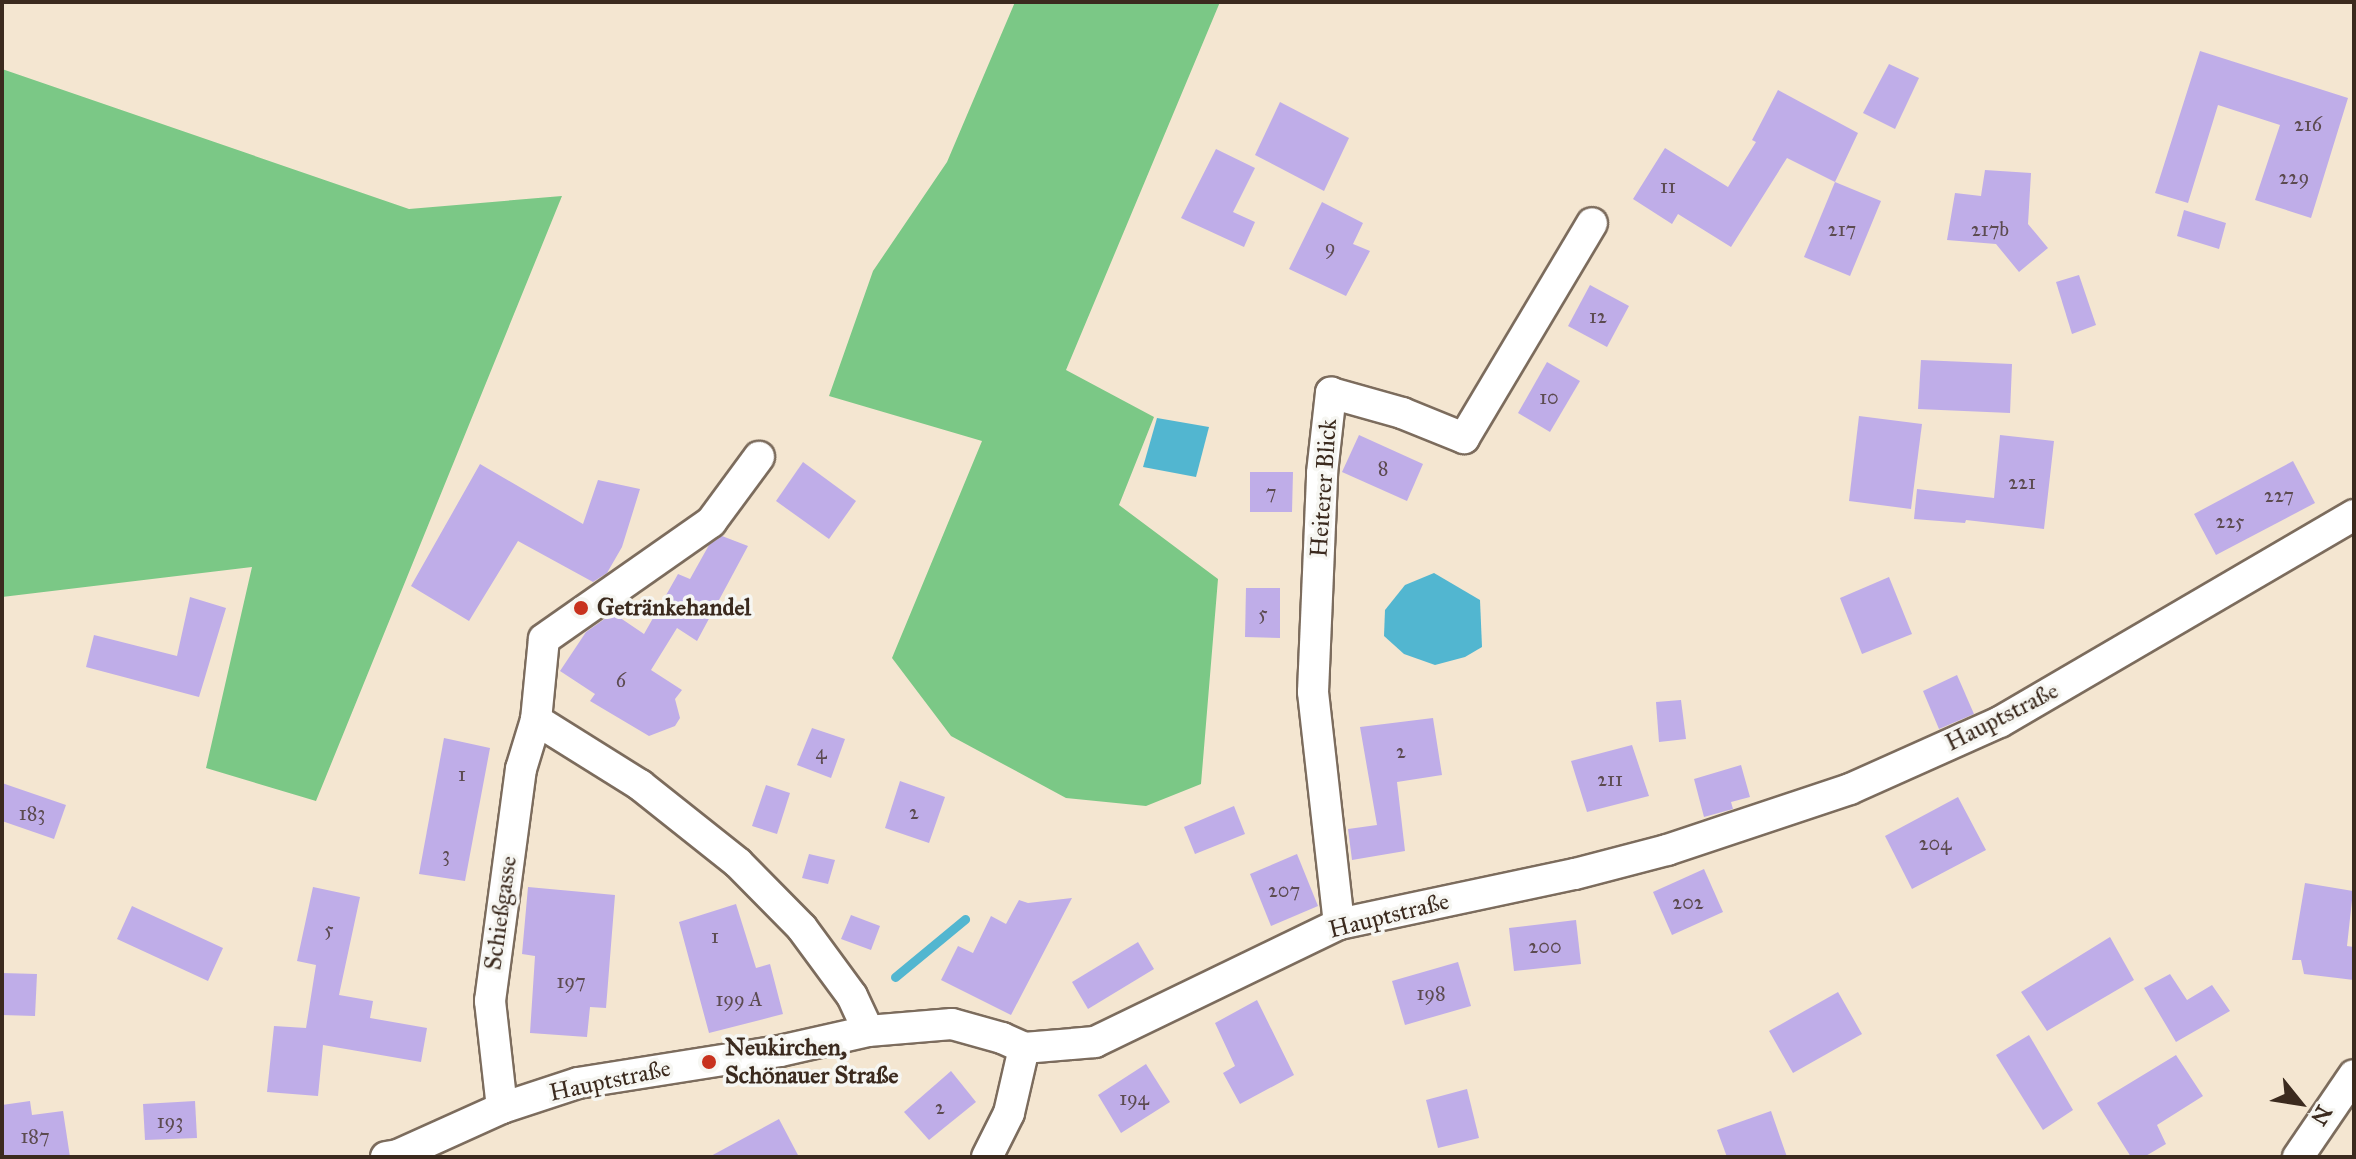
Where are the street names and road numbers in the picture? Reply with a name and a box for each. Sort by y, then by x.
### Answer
street label: Heiterer Blick [1305,418,1343,558]
street label: Hauptstraße [1941,676,2063,758]
street label: Schießgasse [479,854,523,972]
street label: Hauptstraße [1326,887,1452,945]
street label: Hauptstraße [547,1054,673,1108]

